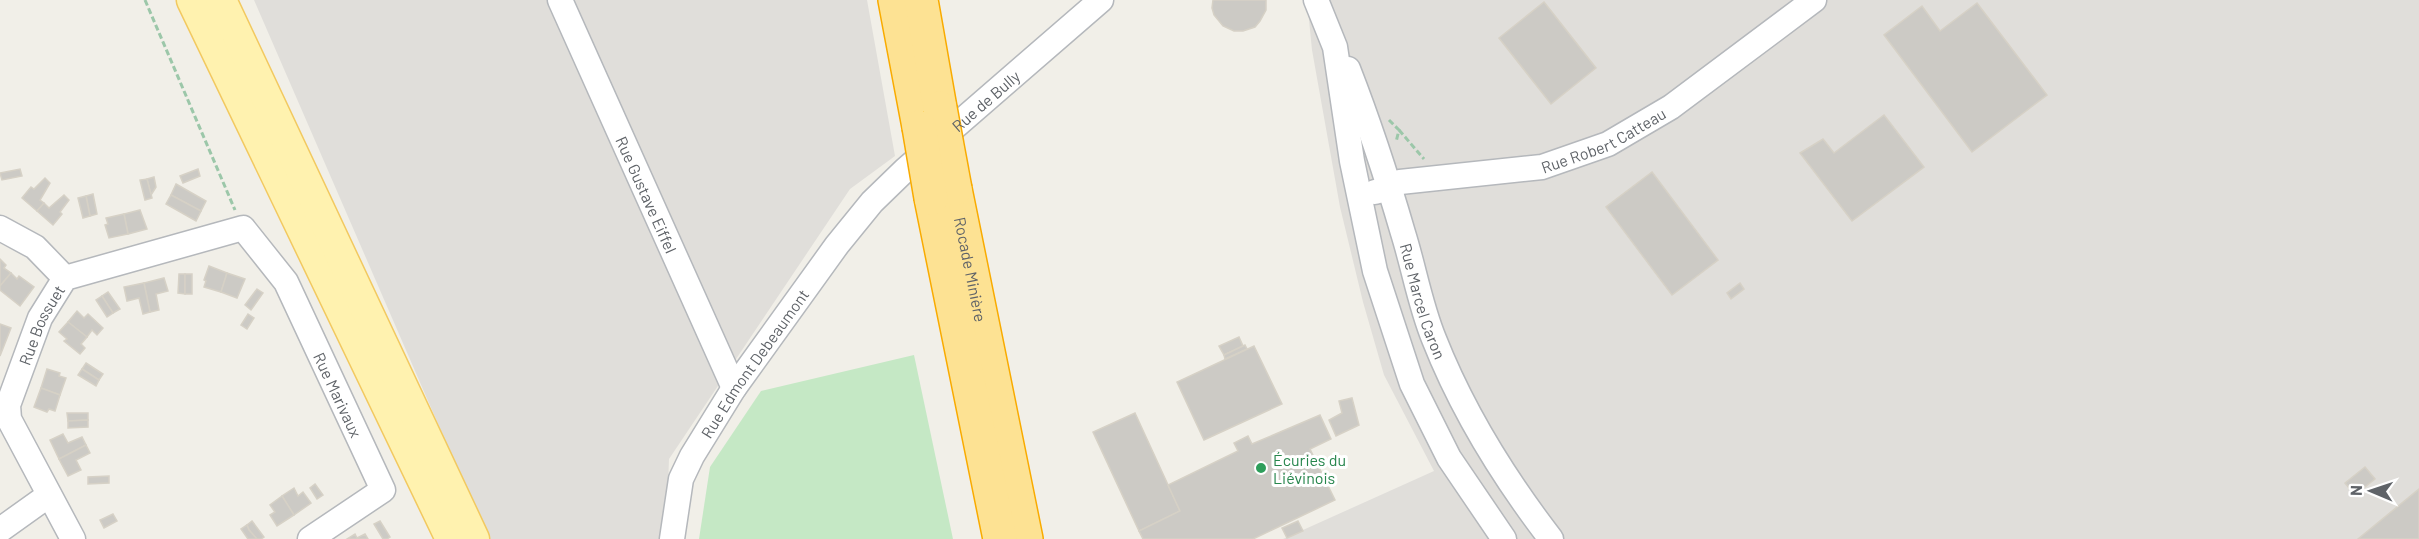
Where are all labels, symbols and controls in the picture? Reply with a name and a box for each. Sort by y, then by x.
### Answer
street label: Rue de Bully [947,65,1024,135]
street label: Rue Robert Catteau [1538,103,1669,176]
street label: Rue Gustave Eiffel [613,133,682,256]
street label: Rocade Minière [951,215,991,323]
street label: Rue Marcel Caron [1397,241,1451,362]
street label: Rue Bossuet [14,281,68,367]
street label: Rue Edmont Debeaumont [696,285,812,441]
street label: Rue Marivaux [311,349,367,440]
place label: Écuries du Liévinois [1273,450,1346,487]
marker: Écuries du Liévinois [1254,461,1268,475]
north arrow [2341,461,2401,521]
text: N [2346,485,2365,496]

